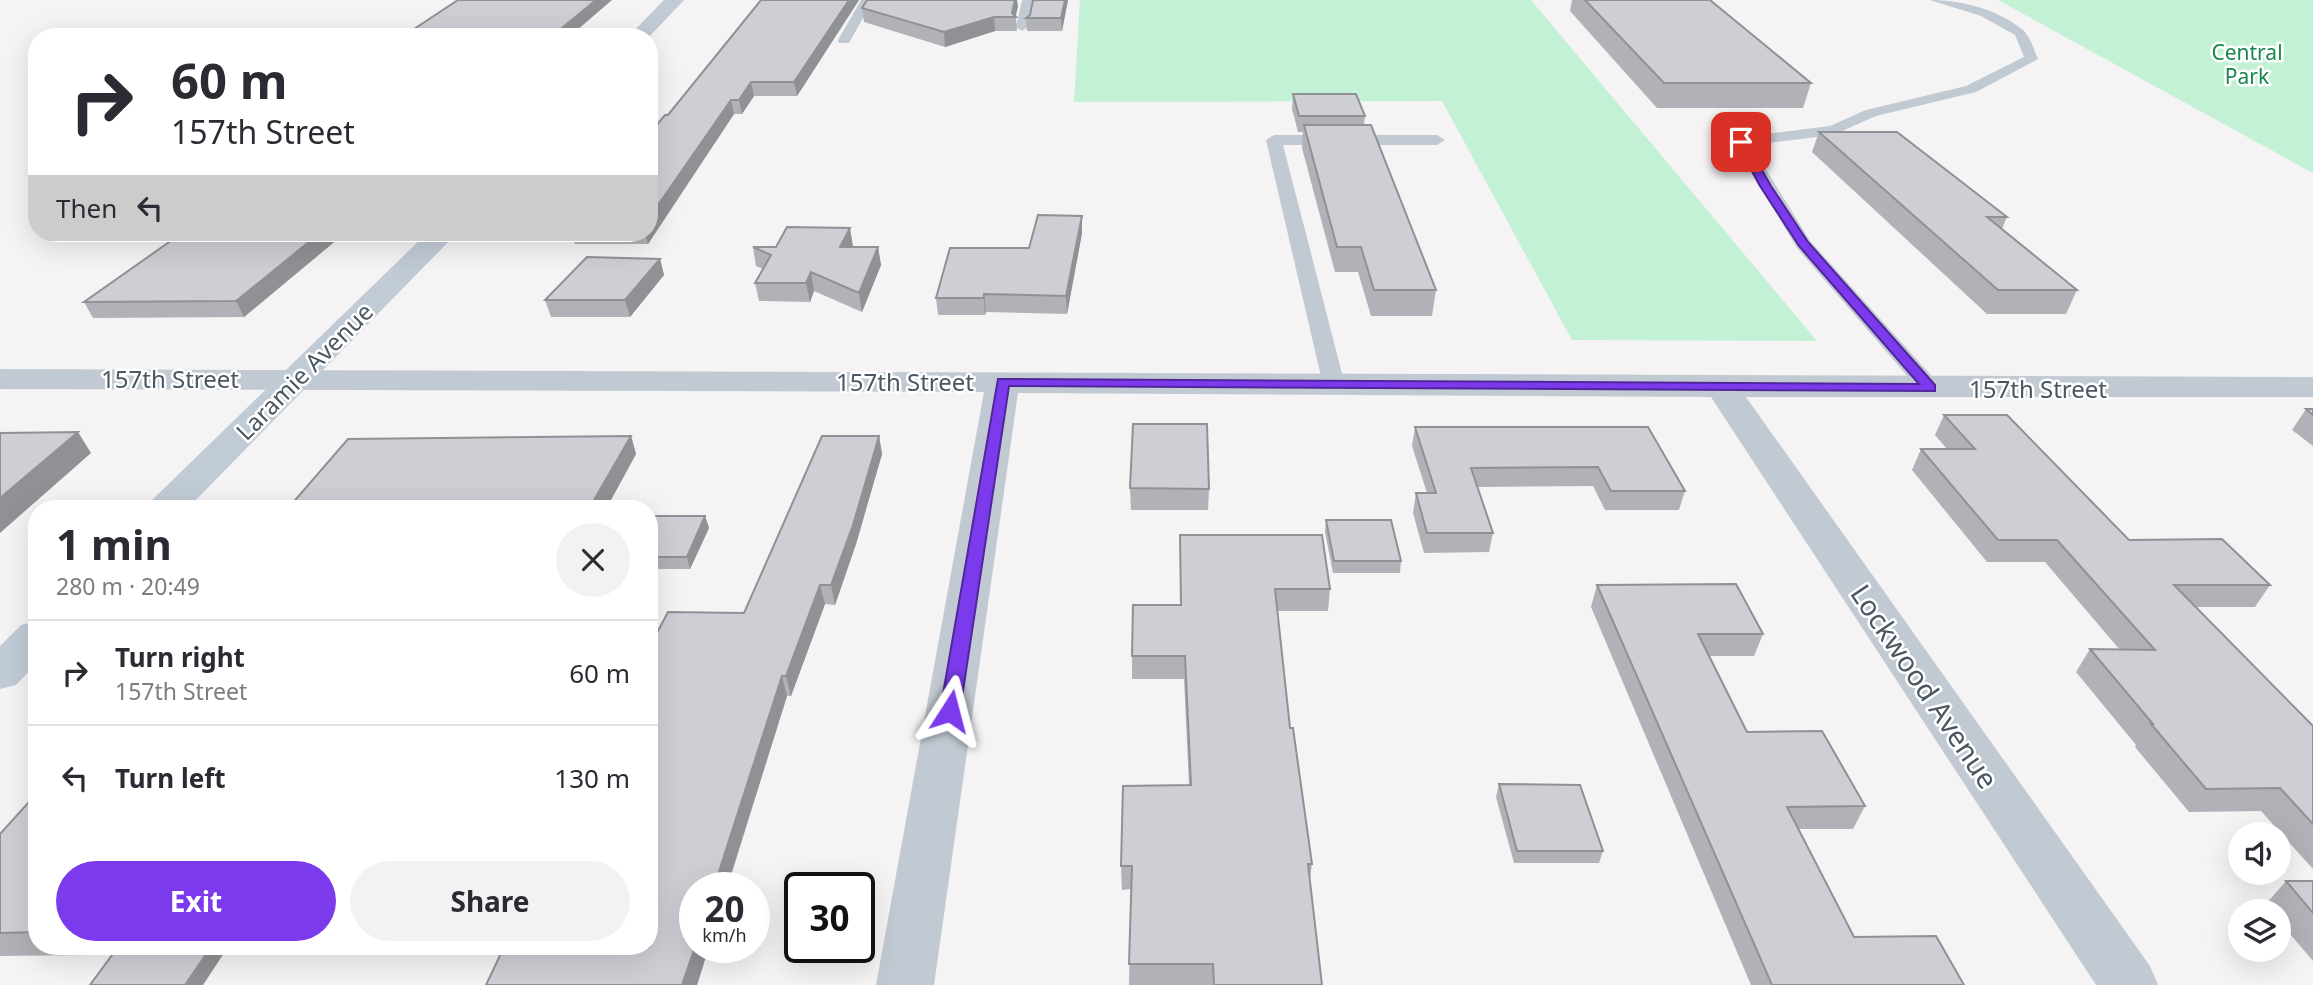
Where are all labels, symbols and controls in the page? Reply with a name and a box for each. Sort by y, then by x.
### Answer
park label: Central Park [2211,38,2283,90]
text: 60 m [171,47,288,113]
icon: right [56,56,147,147]
text: 157th Street [171,110,355,153]
pin [1711,112,1771,172]
icon: arrive [1722,123,1760,161]
icon: left [131,189,169,227]
text: Then [56,190,117,226]
street label: Laramie Avenue [228,295,380,447]
street label: 157th Street [101,362,239,395]
street label: 157th Street [836,365,974,398]
street label: 157th Street [1969,372,2107,405]
text: 1 min [56,515,172,572]
button: close [556,523,630,597]
text: 280 m · 20:49 [56,570,200,602]
street label: Lockwood Avenue [1843,576,2007,796]
text: Turn right [115,639,245,675]
icon: right [56,654,94,692]
text: 60 m [569,655,630,691]
position arrow [913,674,987,748]
text: 157th Street [115,675,247,707]
icon: left [56,759,94,797]
text: Turn left [115,760,226,796]
text: 130 m [554,760,630,796]
map controls [2228,822,2291,962]
button: sound [2228,822,2291,885]
button: Exit [56,861,336,941]
button: Share [350,861,630,941]
speed limit sign: 30 [784,872,875,963]
text: 20 [704,885,745,932]
button: layers [2228,899,2291,962]
text: km/h [702,923,747,947]

